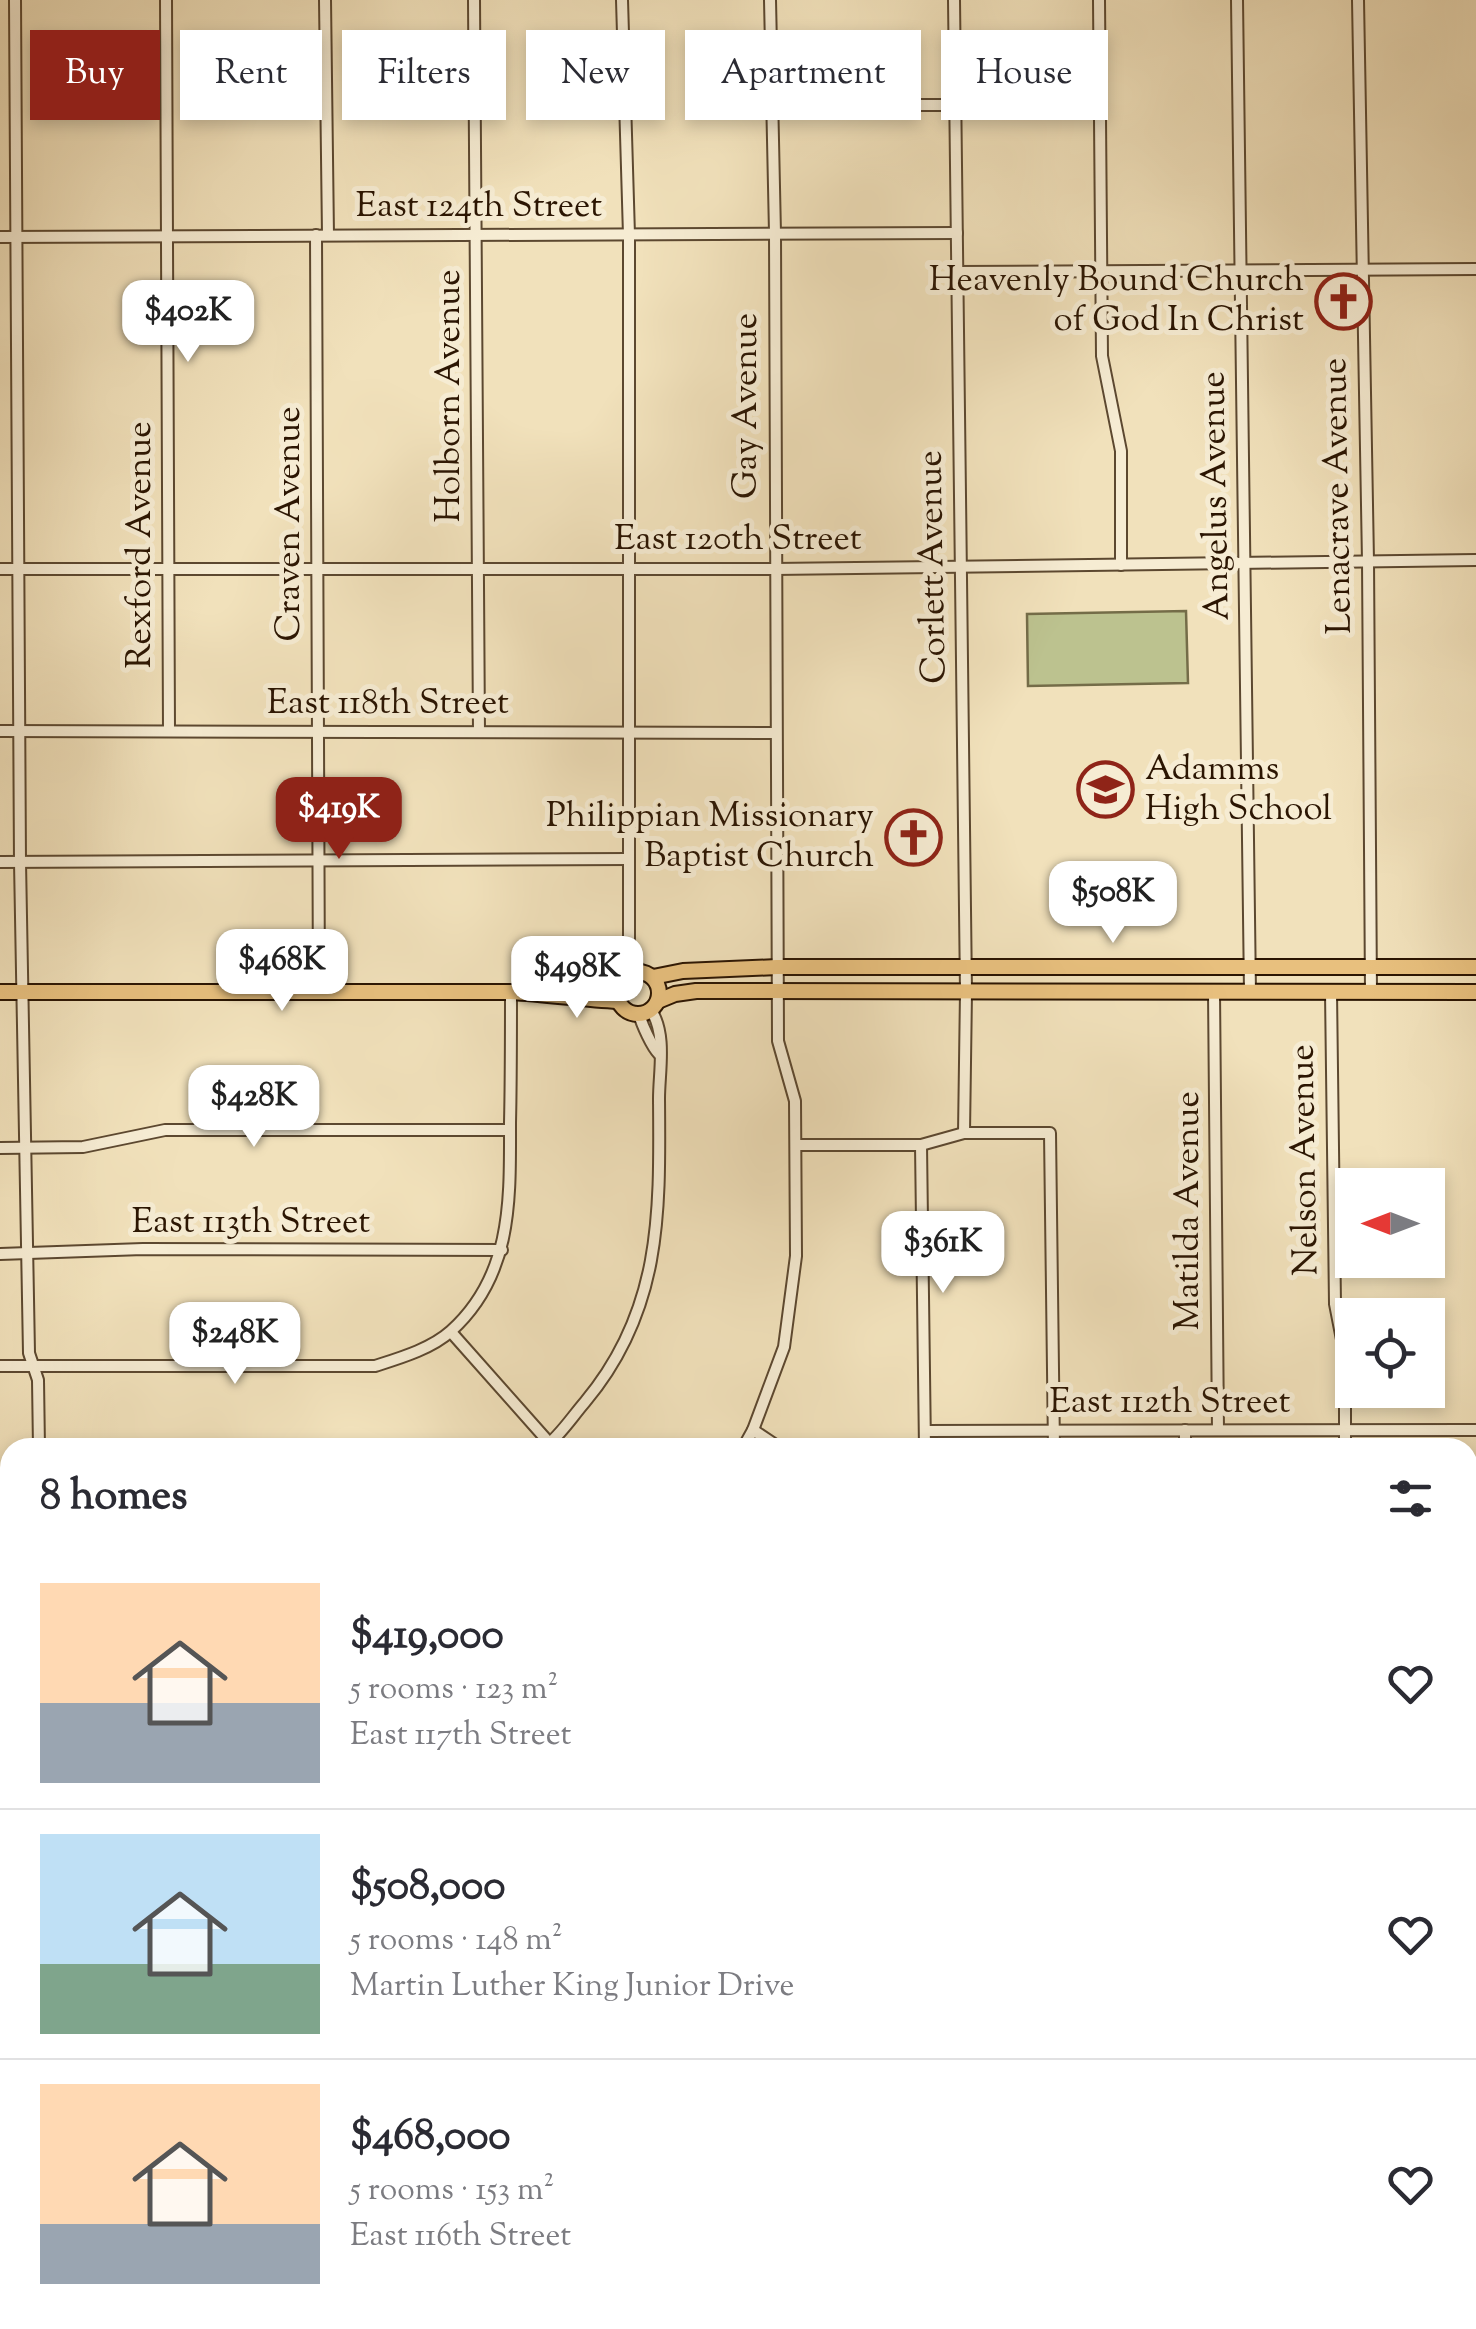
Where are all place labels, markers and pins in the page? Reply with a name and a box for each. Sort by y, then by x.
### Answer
place label: Heavenly Bound Church of God In Christ [929,256,1304,347]
church icon: Heavenly Bound Church of God In Christ [1313,271,1373,331]
pin: $402K [118,280,258,365]
place label: Adamms High School [1145,745,1332,836]
school or university icon: Adamms High School [1076,760,1136,820]
pin: $419K [269,777,409,862]
place label: Philippian Missionary Baptist Church [546,792,874,883]
church icon: Philippian Missionary Baptist Church [883,807,943,867]
pin: $508K [1043,861,1183,946]
pin: $468K [212,929,352,1014]
pin: $498K [507,936,647,1021]
pin: $428K [184,1065,324,1150]
pin: $361K [873,1211,1013,1296]
pin: $248K [165,1302,305,1387]

